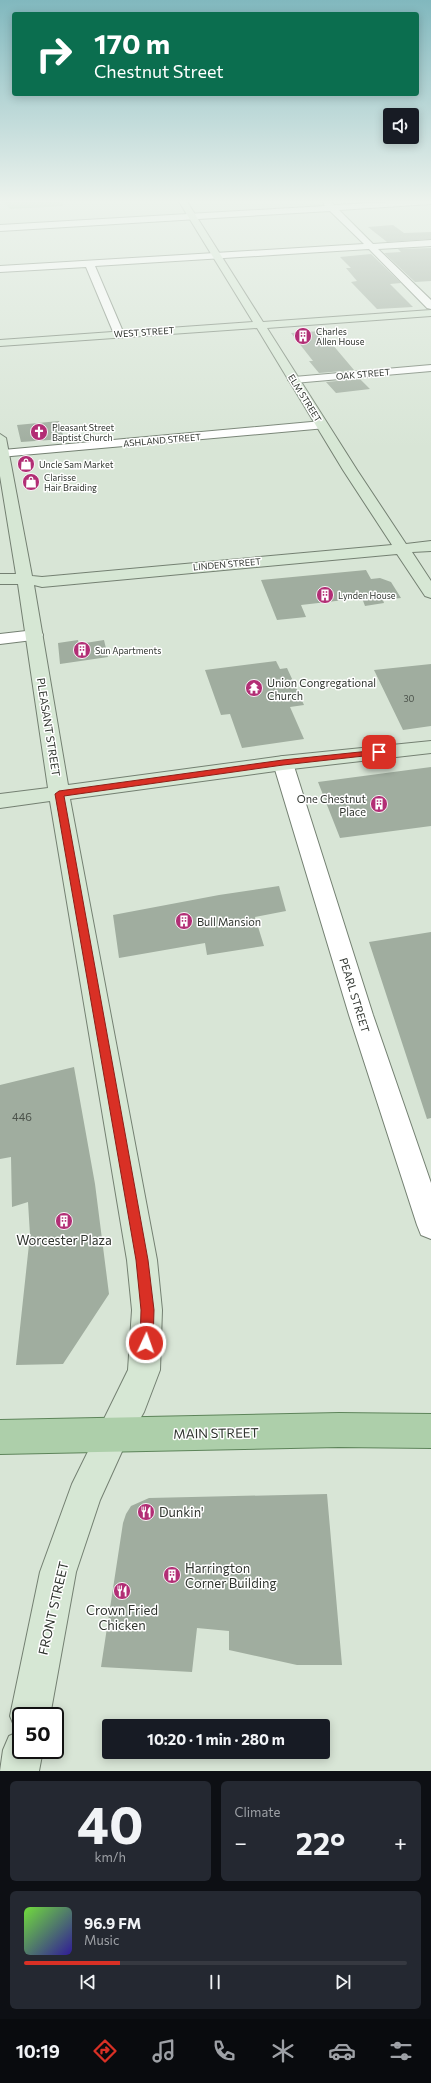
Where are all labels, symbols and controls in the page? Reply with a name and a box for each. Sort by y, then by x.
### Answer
text: 170 m [94,26,170,60]
icon: right [28,28,80,80]
text: Chestnut Street [94,60,224,82]
map controls [383,108,419,144]
button: sound [383,108,419,144]
street label: WEST STREET [113,324,175,340]
building icon: Charles Allen House [293,326,313,346]
place label: Charles Allen House [316,326,365,347]
street label: OAK STREET [335,366,391,382]
street label: ELM STREET [286,372,324,424]
church icon: Pleasant Street Baptist Church [29,422,49,442]
place label: Pleasant Street Baptist Church [52,422,115,443]
street label: ASHLAND STREET [123,431,202,449]
shop icon: Uncle Sam Market [16,454,36,474]
place label: Uncle Sam Market [39,459,114,470]
shop icon: Clarisse Hair Braiding [21,472,41,492]
place label: Clarisse Hair Braiding [44,472,97,493]
street label: LINDEN STREET [192,556,262,572]
building icon: Lynden House [315,585,335,605]
place label: Lynden House [338,590,396,601]
building icon: Sun Apartments [72,640,92,660]
place label: Sun Apartments [95,645,161,656]
place label: Union Congregational Church [267,676,376,702]
street label: PLEASANT STREET [35,677,63,777]
temple icon: Union Congregational Church [244,678,264,698]
house number: 30 [403,693,415,704]
pin [362,735,396,769]
icon: arrive [368,741,390,763]
place label: One Chestnut Place [297,792,366,818]
building icon: One Chestnut Place [369,794,389,814]
building icon: Bull Mansion [174,911,194,931]
place label: Bull Mansion [197,915,261,928]
street label: PEARL STREET [337,956,373,1034]
house number: 446 [12,1110,32,1123]
building icon: Worcester Plaza [54,1211,74,1231]
place label: Worcester Plaza [16,1232,112,1248]
position arrow [125,1322,167,1364]
street label: MAIN STREET [173,1424,259,1442]
restaurant icon: Dunkin' [136,1502,156,1522]
place label: Dunkin' [159,1504,204,1520]
street label: FRONT STREET [34,1560,72,1656]
place label: Harrington Corner Building [185,1560,277,1591]
building icon: Harrington Corner Building [162,1565,182,1585]
restaurant icon: Crown Fried Chicken [112,1581,132,1601]
place label: Crown Fried Chicken [86,1602,158,1633]
speed limit sign: 50 [12,1707,64,1759]
text: 10:20 · 1 min · 280 m [147,1730,285,1748]
text: 40 [77,1791,143,1855]
text: Climate [235,1804,280,1820]
text: 22° [296,1824,345,1861]
text: − [235,1829,247,1856]
text: + [394,1829,407,1856]
text: km/h [94,1849,126,1865]
text: 96.9 FM [84,1914,141,1932]
text: Music [84,1932,119,1948]
icon: previous [77,1971,99,1993]
icon: pause [204,1971,226,1993]
icon: next [332,1971,354,1993]
icon: directions [91,2037,119,2065]
icon: music [150,2037,178,2065]
icon: phone [210,2037,238,2065]
icon: climate [269,2037,297,2065]
icon: car [328,2037,356,2065]
icon: filters [387,2037,415,2065]
text: 10:19 [16,2040,60,2062]

